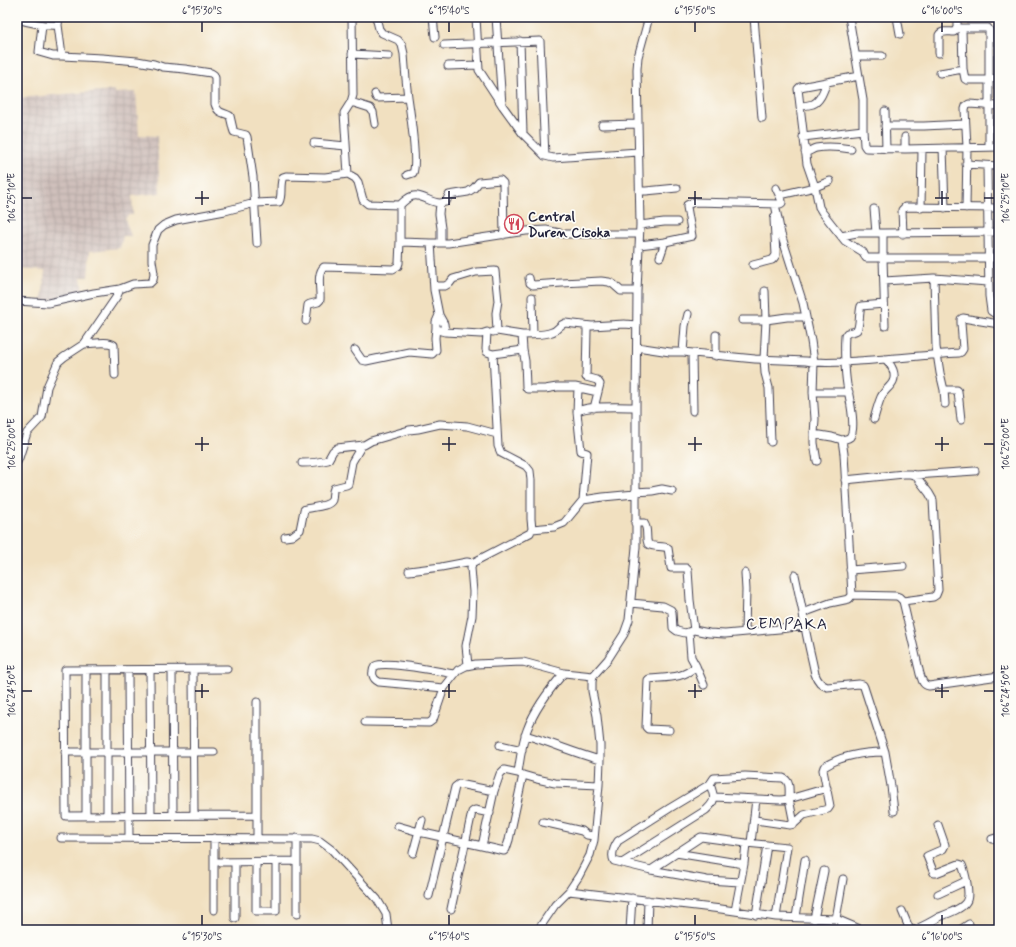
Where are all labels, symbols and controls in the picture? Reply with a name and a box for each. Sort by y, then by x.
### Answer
text: 6°15'30"S [182,4,222,18]
text: 6°15'40"S [428,4,470,18]
text: 6°15'50"S [674,4,716,18]
text: 6°16'00"S [921,4,963,18]
text: 106°25'10"E [5,173,19,223]
text: 106°25'10"E [999,173,1013,223]
place label: Central Duren Cisoka [528,208,611,242]
restaurant icon: Central Duren Cisoka [503,213,525,235]
text: 106°25'00"E [5,418,19,470]
text: 106°25'00"E [999,418,1013,470]
district label: CEMPAKA [746,614,828,635]
text: 106°24'50"E [5,665,19,717]
text: 106°24'50"E [999,665,1013,717]
text: 6°15'30"S [182,930,222,944]
text: 6°15'40"S [428,930,470,944]
text: 6°15'50"S [674,930,716,944]
text: 6°16'00"S [921,930,963,944]

